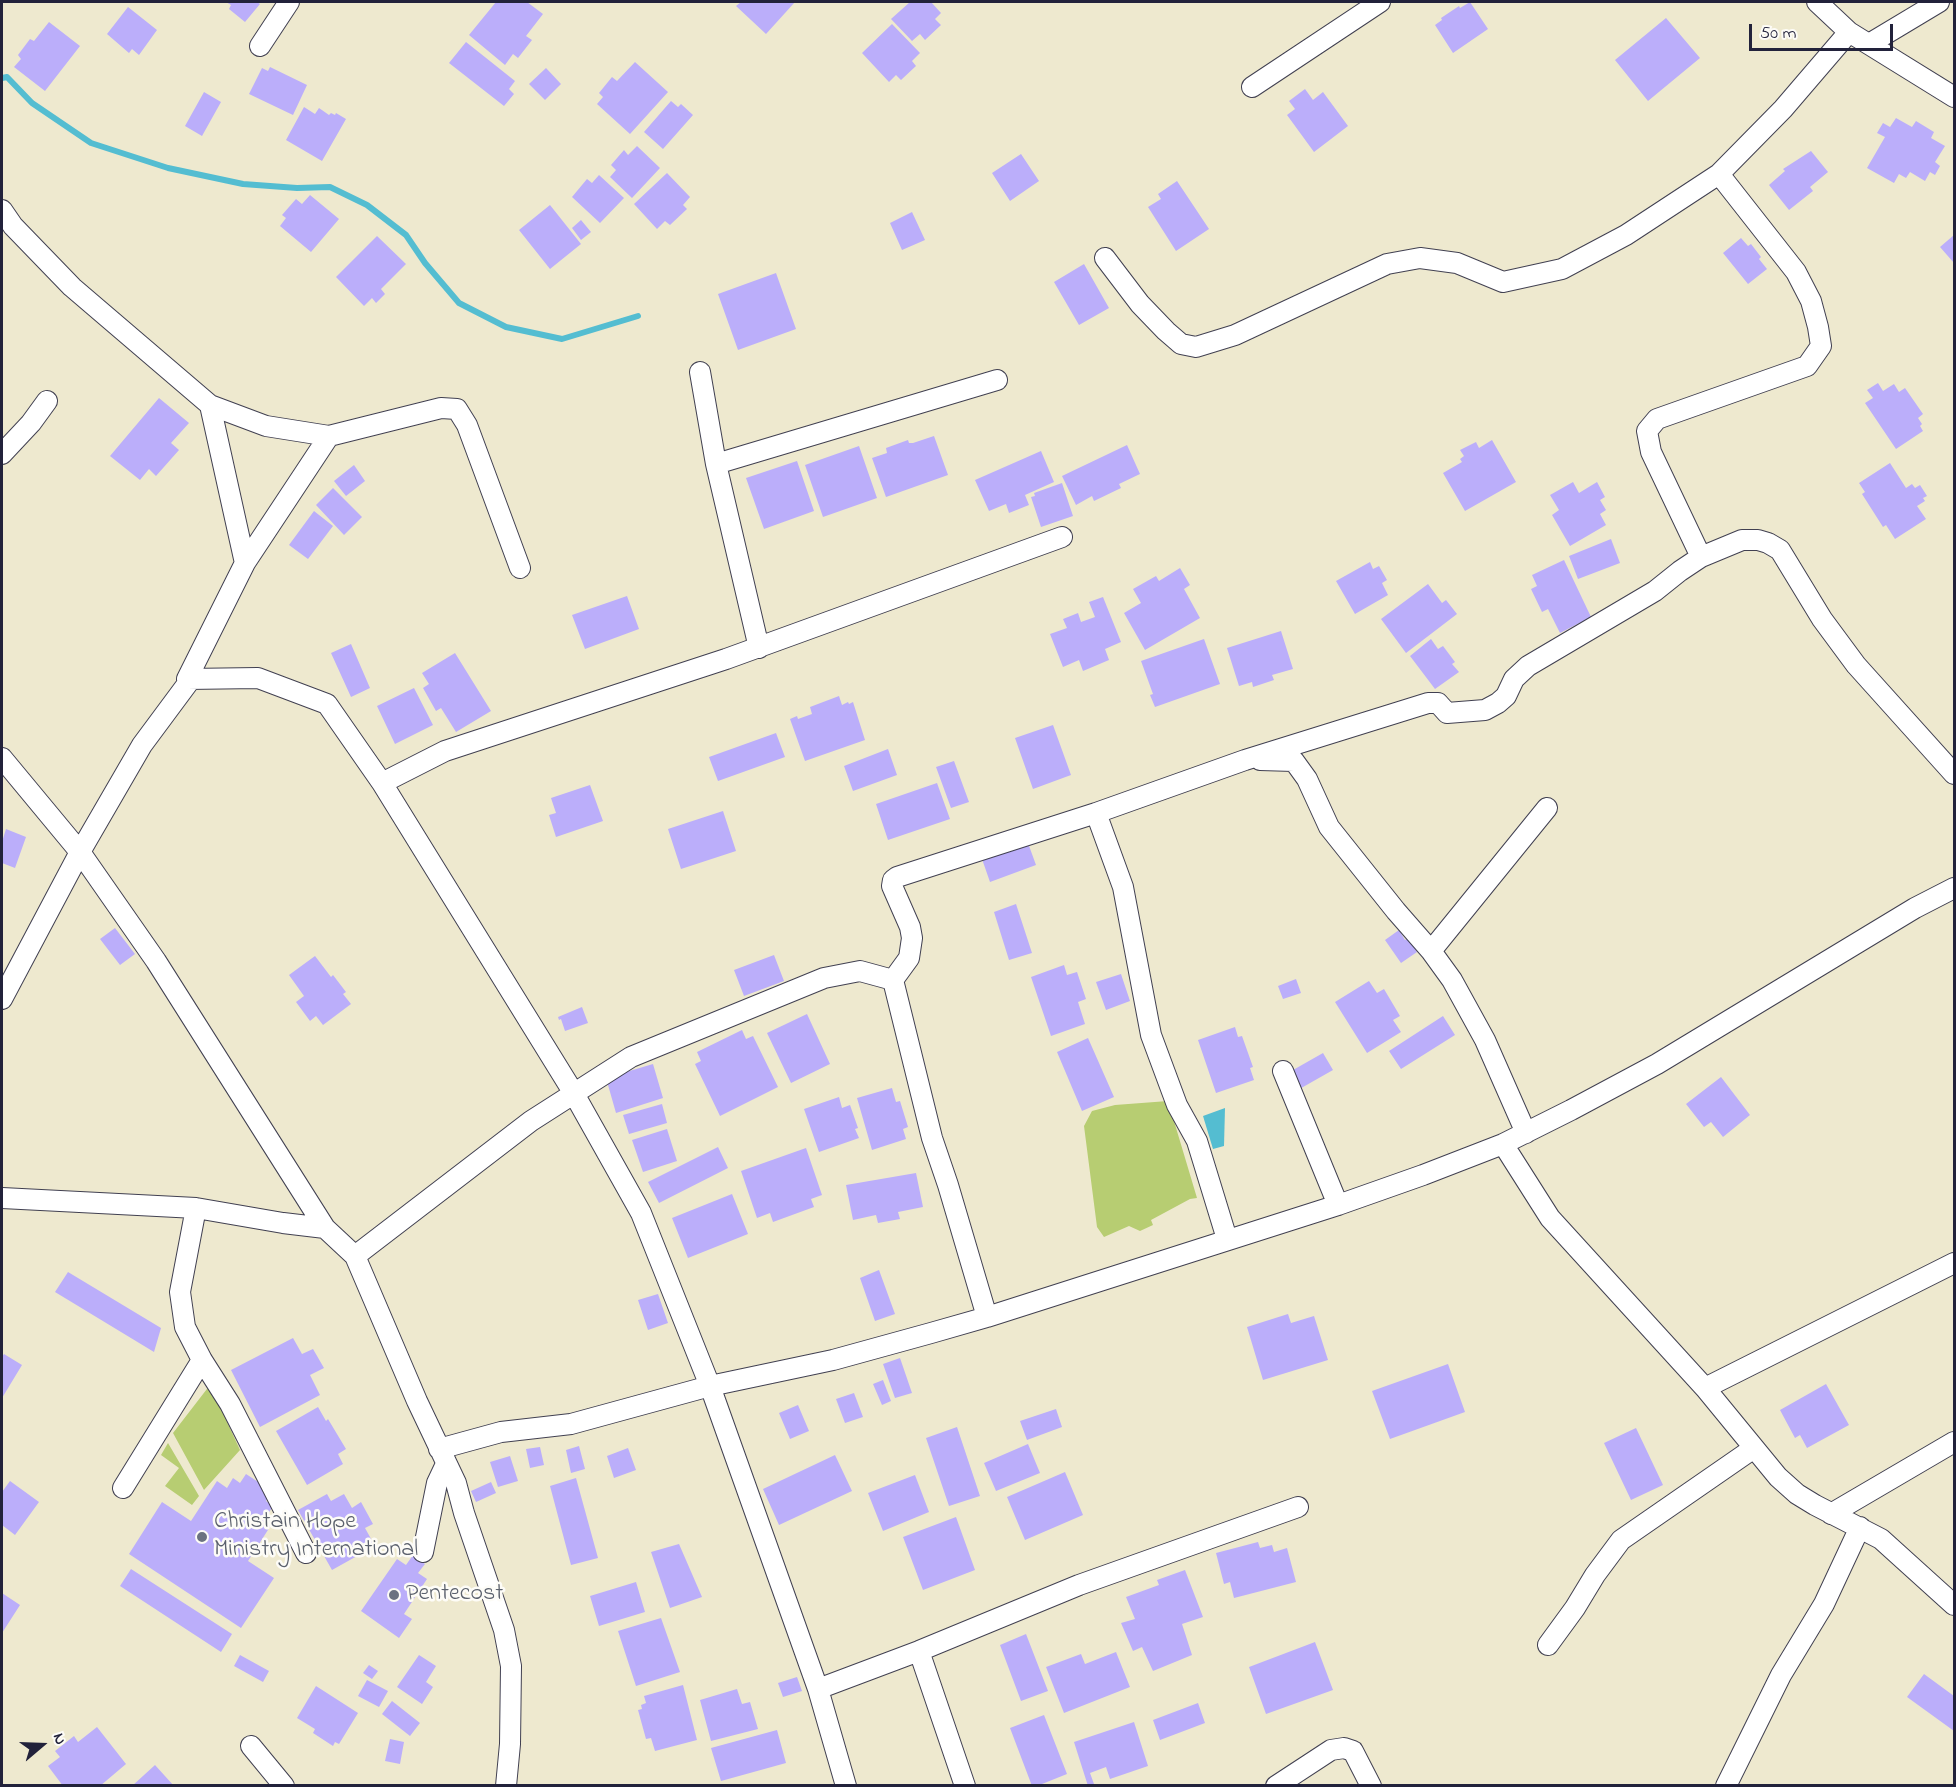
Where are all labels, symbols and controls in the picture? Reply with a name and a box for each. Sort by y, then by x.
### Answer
scale bar [1752,12,1896,50]
text: 50 m [1760,21,1797,47]
place label: Christain Hope Ministry International [214,1509,418,1565]
marker: Christain Hope Ministry International [195,1530,209,1544]
place label: Pentecost [406,1581,503,1609]
marker: Pentecost [387,1588,401,1602]
north arrow [12,1715,72,1775]
text: N [46,1730,72,1748]

